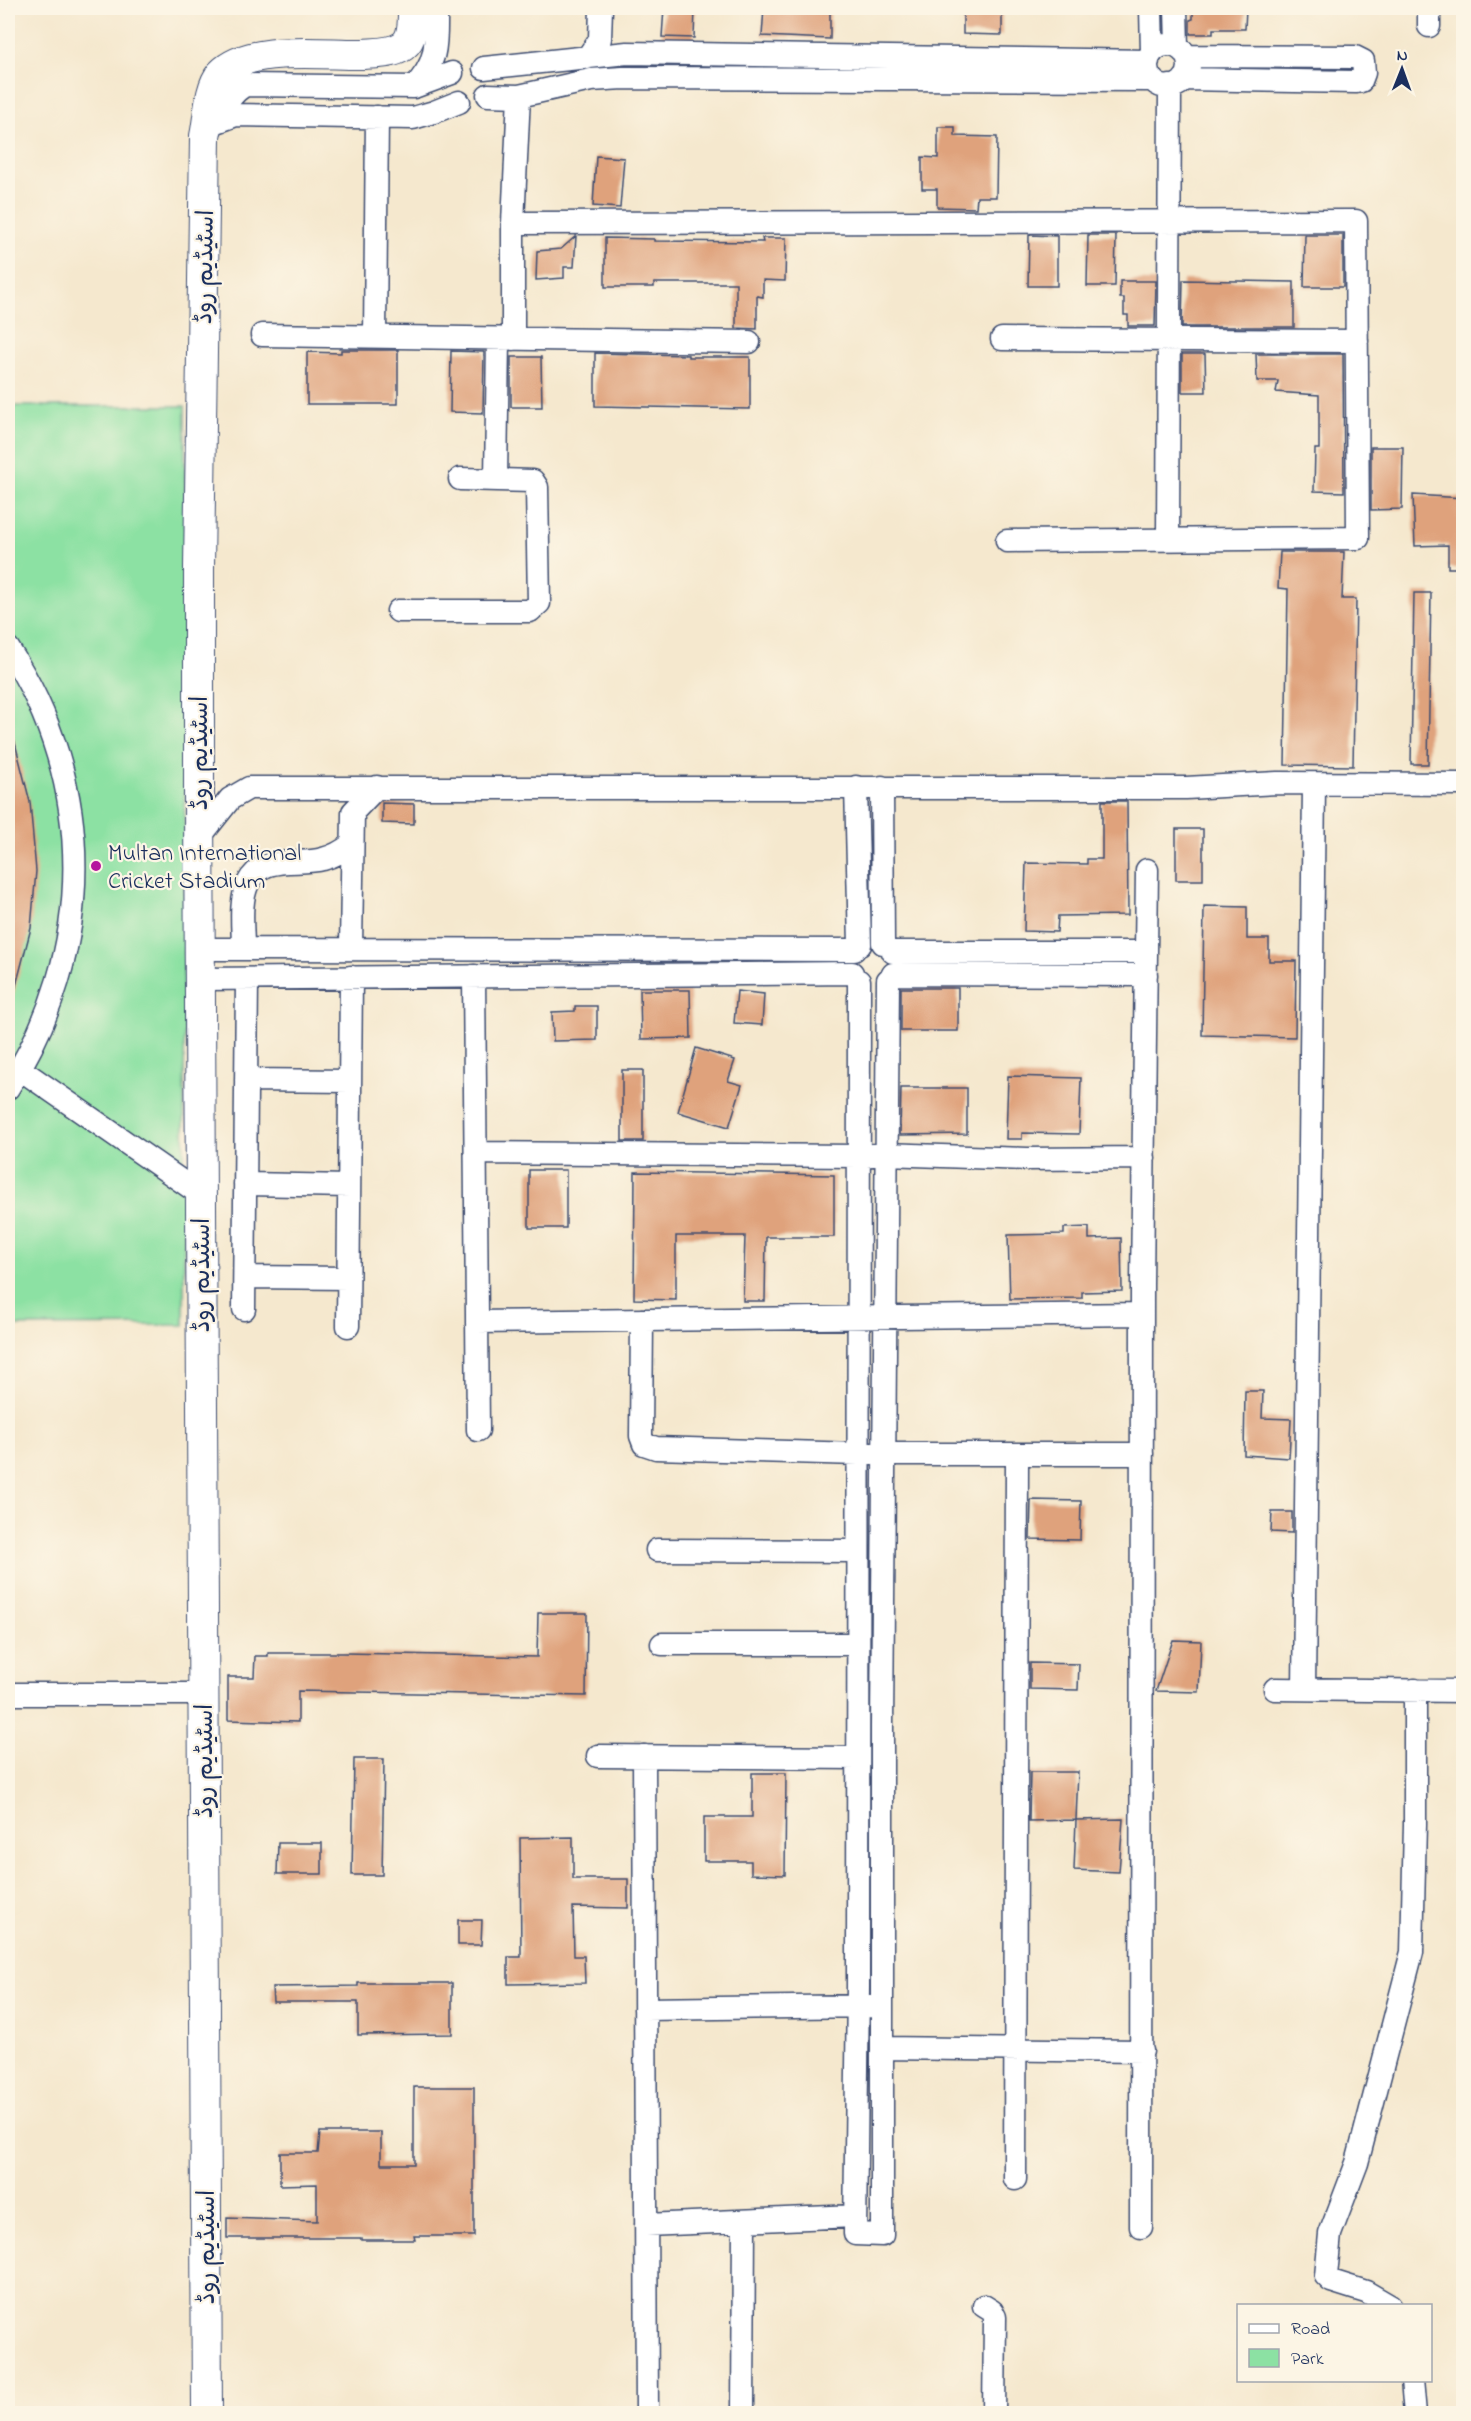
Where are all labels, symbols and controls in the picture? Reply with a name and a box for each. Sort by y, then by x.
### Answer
north arrow [1372,39,1432,99]
text: N [1397,44,1408,68]
street label: اسٹیڈیم روڈ [188,210,225,325]
street label: اسٹیڈیم روڈ [184,696,219,810]
place label: Multan International Cricket Stadium [108,837,301,900]
marker: Multan International Cricket Stadium [89,859,103,873]
street label: اسٹیڈیم روڈ [186,1218,221,1332]
street label: اسٹیڈیم روڈ [189,1704,224,1818]
street label: اسٹیڈیم روڈ [191,2190,226,2304]
legend [1237,2304,1432,2382]
text: Road [1291,2317,1330,2343]
text: Park [1291,2347,1324,2373]

